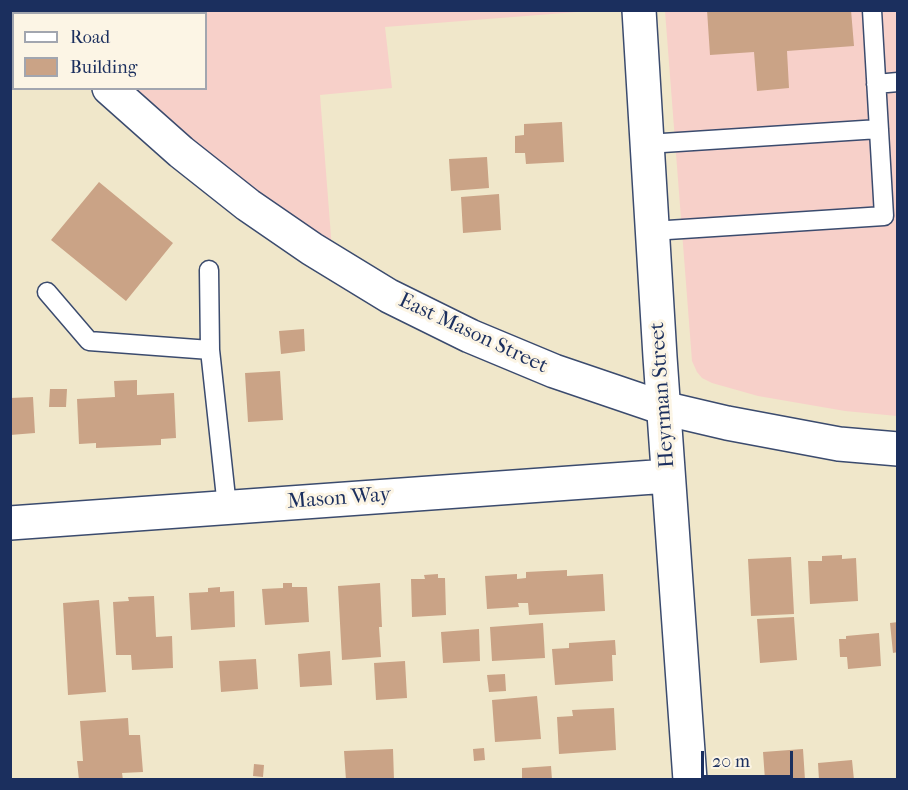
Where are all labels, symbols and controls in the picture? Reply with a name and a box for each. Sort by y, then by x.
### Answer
legend [12,12,207,90]
text: Road [70,27,110,48]
text: Building [70,57,137,78]
street label: East Mason Street [394,288,552,380]
street label: Heyrman Street [645,321,681,469]
street label: Mason Way [286,483,392,515]
scale bar [704,739,796,777]
text: 20 m [712,751,750,772]

